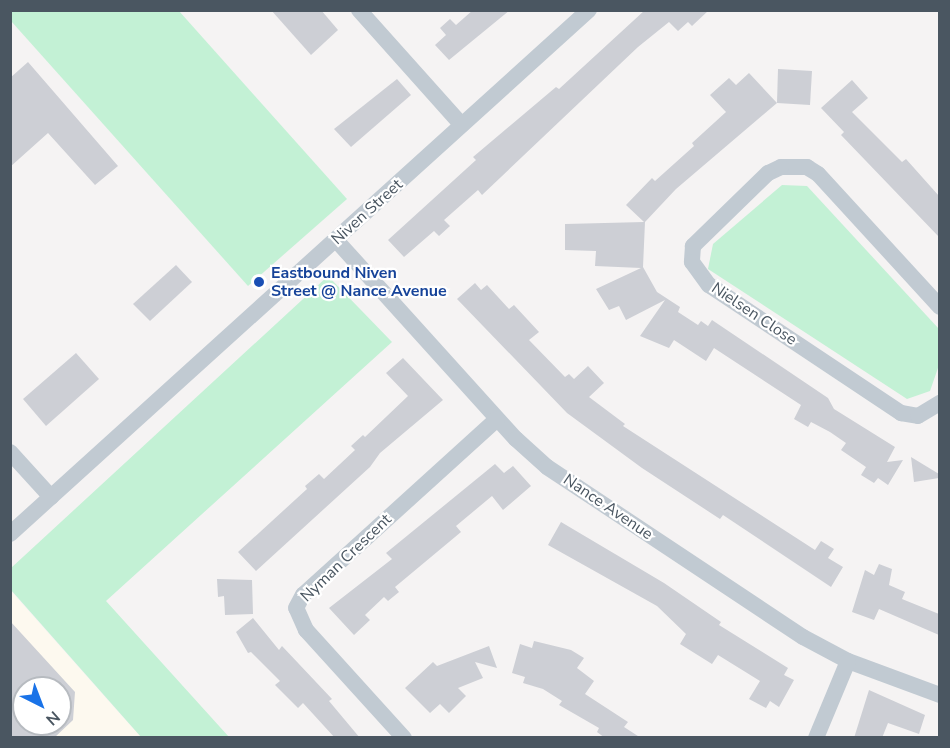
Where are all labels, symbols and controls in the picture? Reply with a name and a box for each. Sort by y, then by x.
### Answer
street label: Niven Street [327,175,407,249]
place label: Eastbound Niven Street @ Nance Avenue [271,263,447,301]
marker: Eastbound Niven Street @ Nance Avenue [252,275,266,289]
street label: Nielsen Close [708,278,800,350]
street label: Nance Avenue [560,470,656,544]
street label: Nyman Crescent [297,510,395,606]
north arrow [12,676,72,736]
text: N [41,706,65,730]

